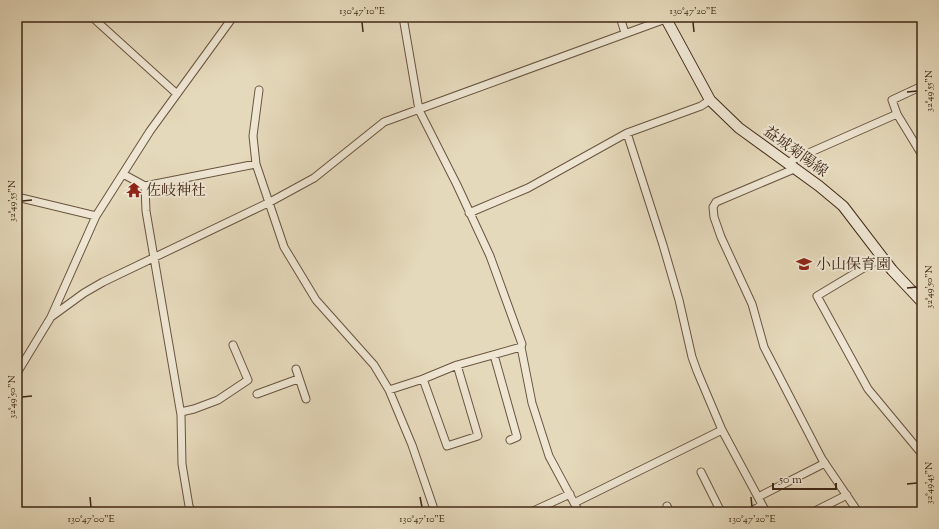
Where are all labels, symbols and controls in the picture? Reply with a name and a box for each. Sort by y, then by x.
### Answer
text: 130°47'10"E [339,4,385,19]
text: 130°47'20"E [670,4,716,19]
text: 32°49'55"N [922,70,937,112]
street label: 益城菊陽線 [759,122,832,183]
text: 32°49'55"N [5,180,20,222]
temple icon: 佐岐神社 [125,181,143,199]
place label: 佐岐神社 [146,181,206,202]
school or university icon: 小山保育園 [795,255,813,273]
place label: 小山保育園 [816,255,891,276]
text: 32°49'50"N [922,265,937,309]
text: 32°49'50"N [5,375,20,419]
text: 32°49'45"N [922,462,937,504]
scale bar [773,465,836,491]
text: 50 m [778,471,802,489]
text: 130°47'00"E [67,512,115,527]
text: 130°47'10"E [399,512,445,527]
text: 130°47'20"E [729,512,775,527]

